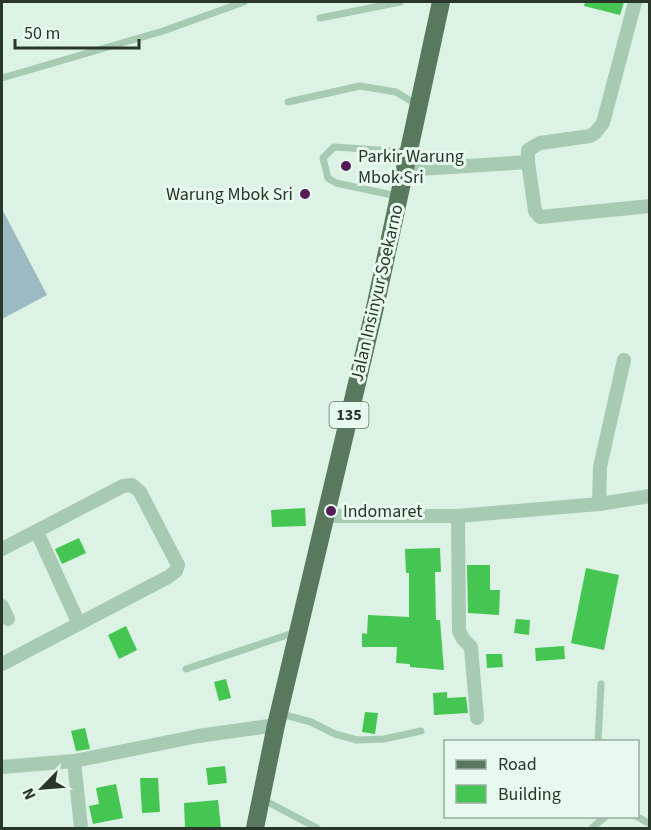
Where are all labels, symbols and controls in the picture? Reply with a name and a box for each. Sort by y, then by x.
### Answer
scale bar [15,12,140,50]
text: 50 m [24,21,60,46]
place label: Parkir Warung Mbok Sri [358,144,464,190]
marker: Parkir Warung Mbok Sri [339,159,353,173]
place label: Warung Mbok Sri [166,182,293,207]
marker: Warung Mbok Sri [298,187,312,201]
street label: Jalan Insinyur Soekarno [344,202,410,384]
road number: 135 [330,402,368,428]
place label: Indomaret [343,499,422,524]
marker: Indomaret [324,504,338,518]
legend [444,740,639,818]
text: Road [498,752,537,777]
north arrow [12,758,72,818]
text: Building [498,782,561,807]
text: N [17,784,42,803]

